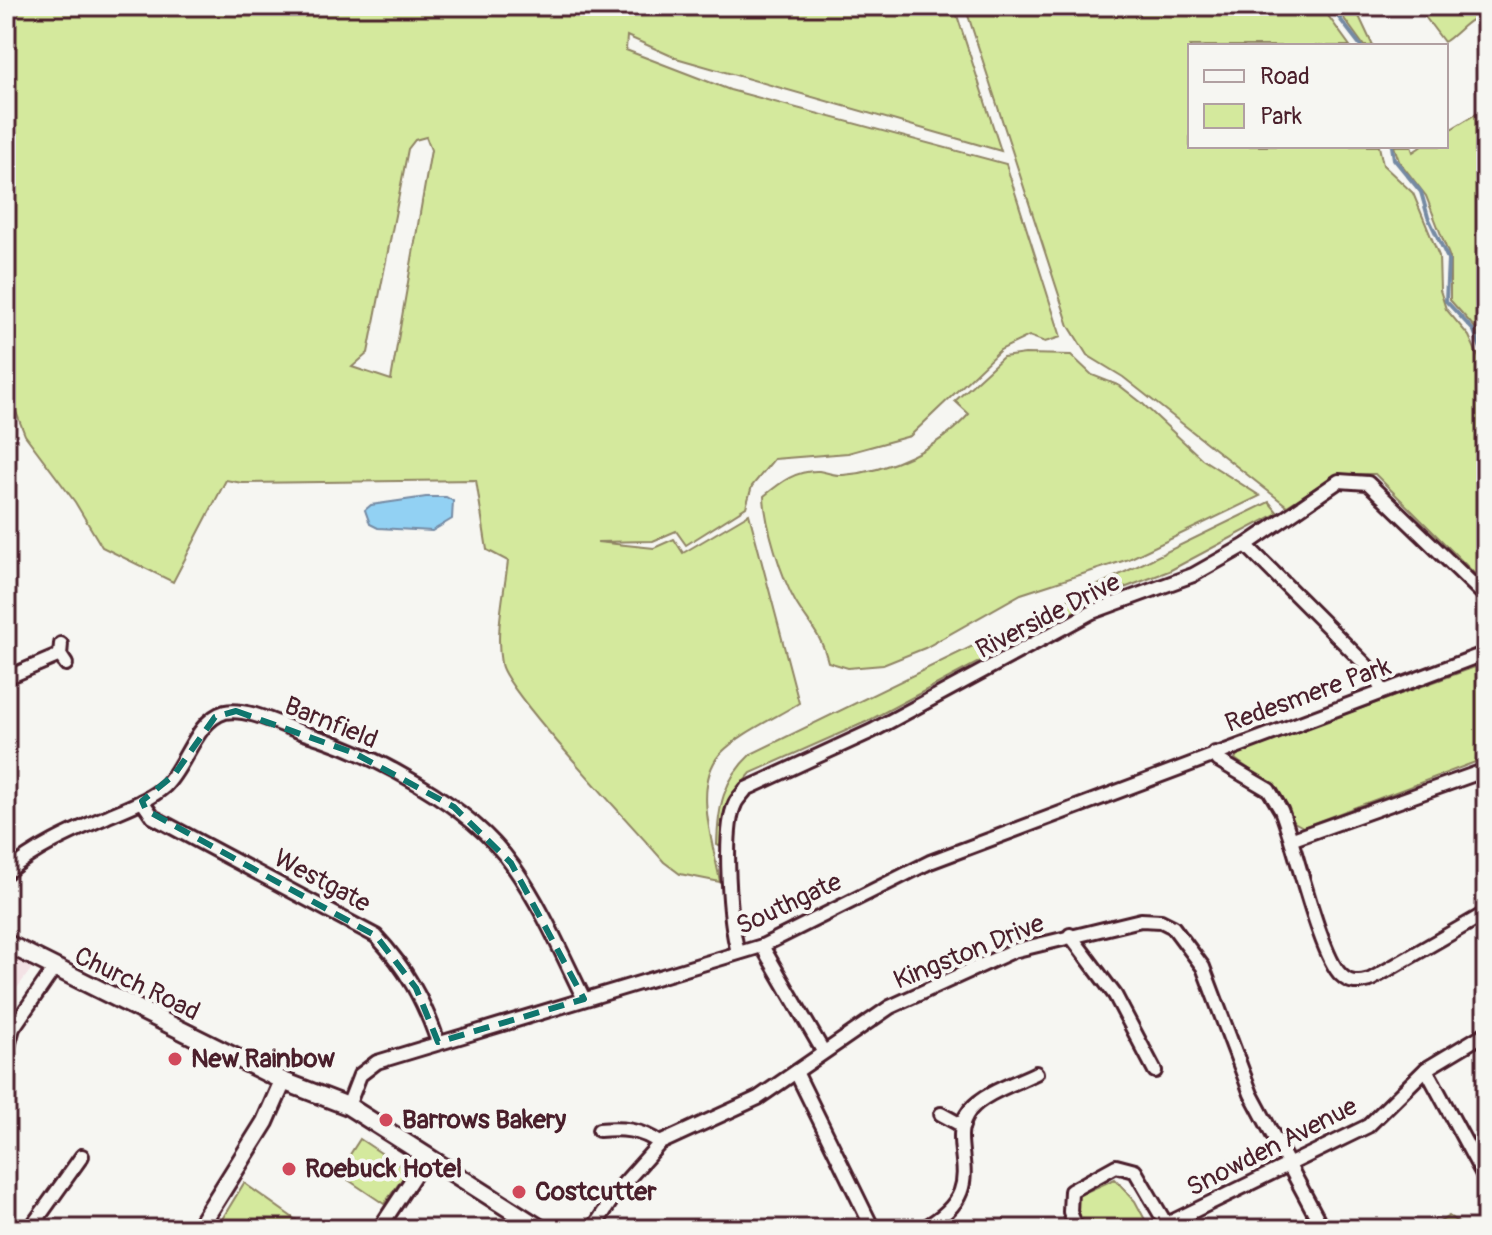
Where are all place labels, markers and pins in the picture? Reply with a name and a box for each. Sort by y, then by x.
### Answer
place label: New Rainbow [191,1043,335,1075]
marker: New Rainbow [166,1050,184,1068]
place label: Barrows Bakery [402,1104,567,1136]
marker: Barrows Bakery [377,1111,395,1129]
place label: Roebuck Hotel [305,1153,462,1185]
marker: Roebuck Hotel [280,1160,298,1178]
place label: Costcutter [535,1176,657,1208]
marker: Costcutter [510,1183,528,1201]

